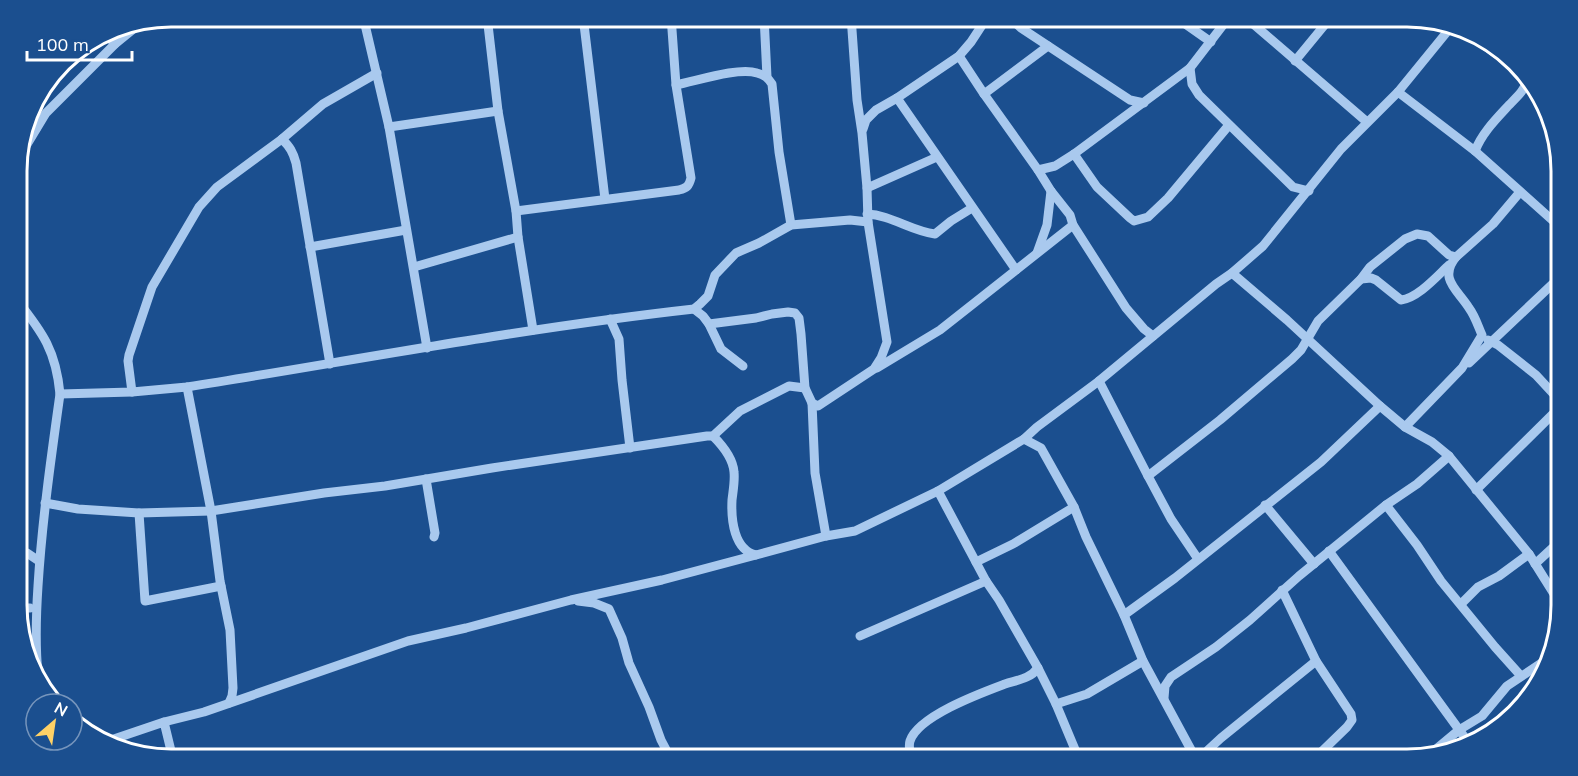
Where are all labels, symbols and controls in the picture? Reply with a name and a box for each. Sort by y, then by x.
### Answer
scale bar [27,24,132,62]
text: 100 m [36,33,89,56]
north arrow [24,692,84,752]
text: N [51,697,71,721]

